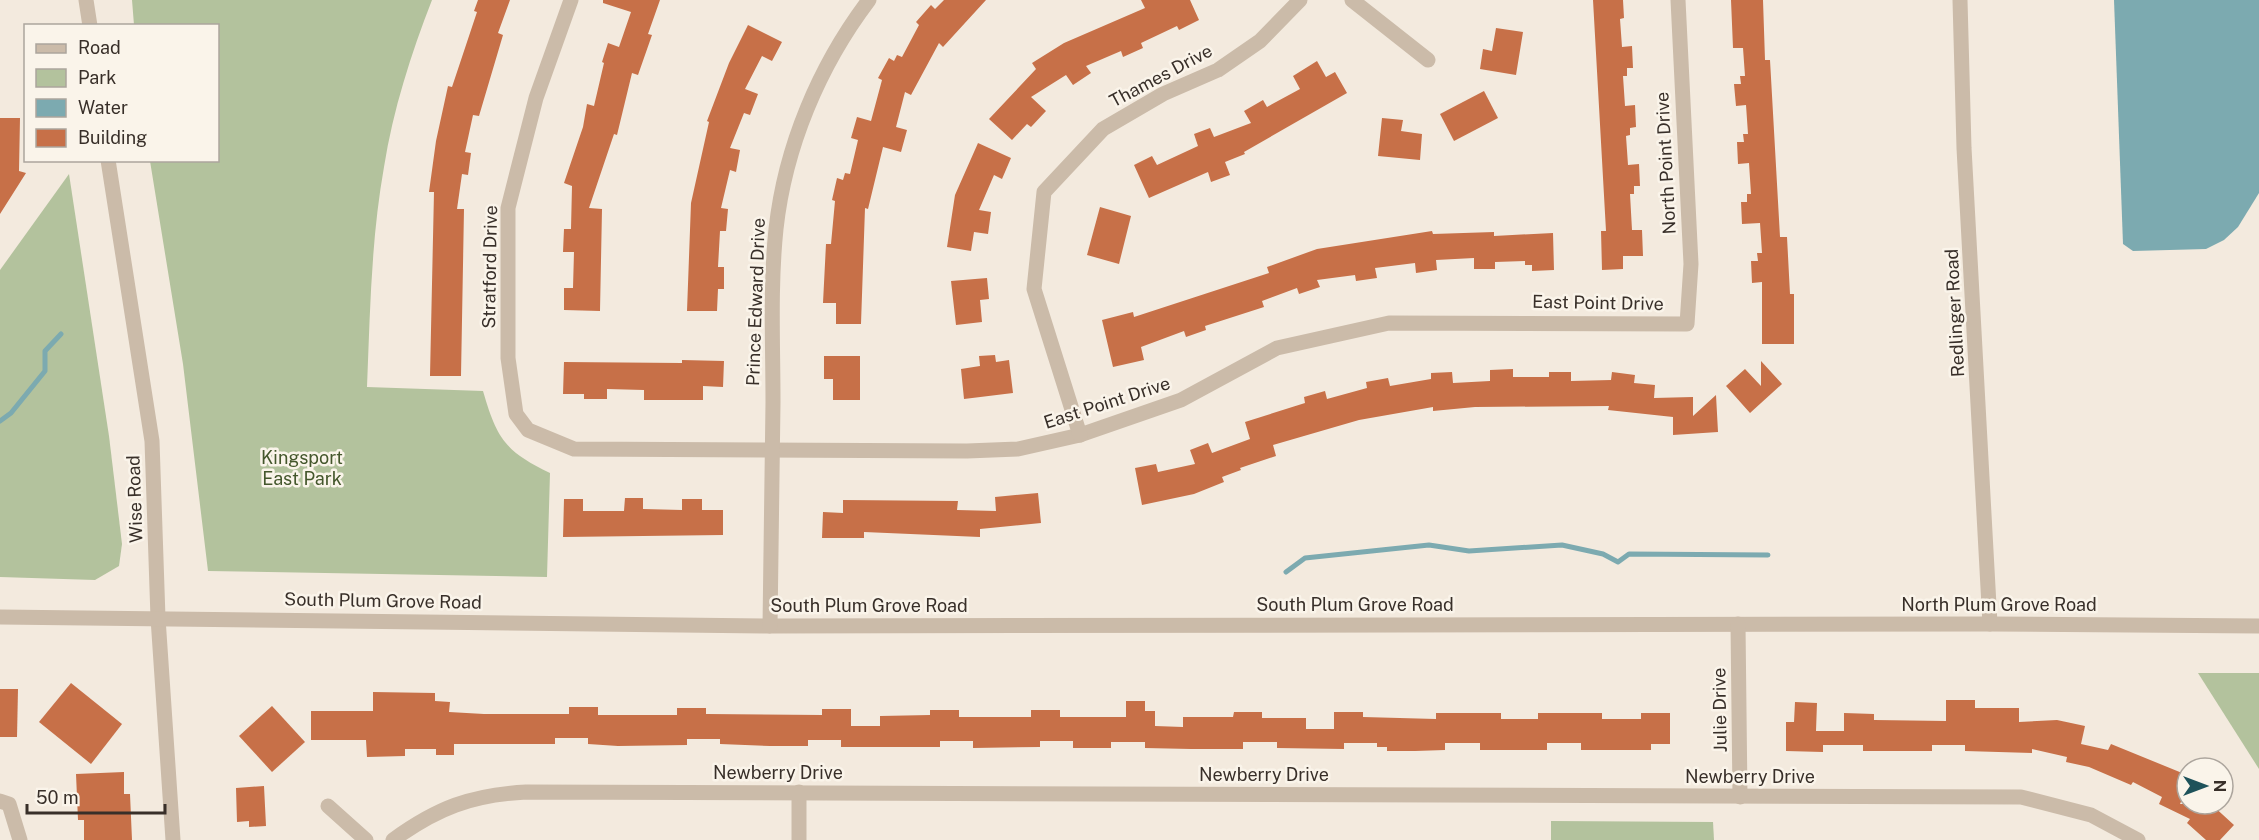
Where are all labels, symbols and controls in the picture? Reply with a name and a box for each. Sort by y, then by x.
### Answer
legend [24,24,219,162]
text: Road [78,37,121,58]
street label: Thames Drive [1106,40,1216,111]
text: Park [78,67,116,88]
street label: North Point Drive [1651,91,1680,235]
text: Water [78,97,128,118]
text: Building [78,127,147,148]
street label: Stratford Drive [478,205,501,329]
street label: Prince Edward Drive [742,218,769,386]
street label: Redlinger Road [1941,248,1968,378]
street label: East Point Drive [1532,291,1664,314]
street label: East Point Drive [1041,372,1173,433]
park label: Kingsport East Park [261,447,343,489]
street label: Wise Road [122,455,147,543]
street label: South Plum Grove Road [284,588,482,613]
street label: South Plum Grove Road [1256,594,1454,615]
street label: North Plum Grove Road [1901,594,2097,615]
street label: South Plum Grove Road [770,595,968,616]
street label: Julie Drive [1708,667,1731,753]
north arrow [2175,756,2235,816]
street label: Newberry Drive [713,762,843,783]
street label: Newberry Drive [1199,764,1329,785]
street label: Newberry Drive [1685,766,1815,787]
scale bar [27,777,165,815]
text: N [2210,780,2229,792]
text: 50 m [36,787,79,808]

